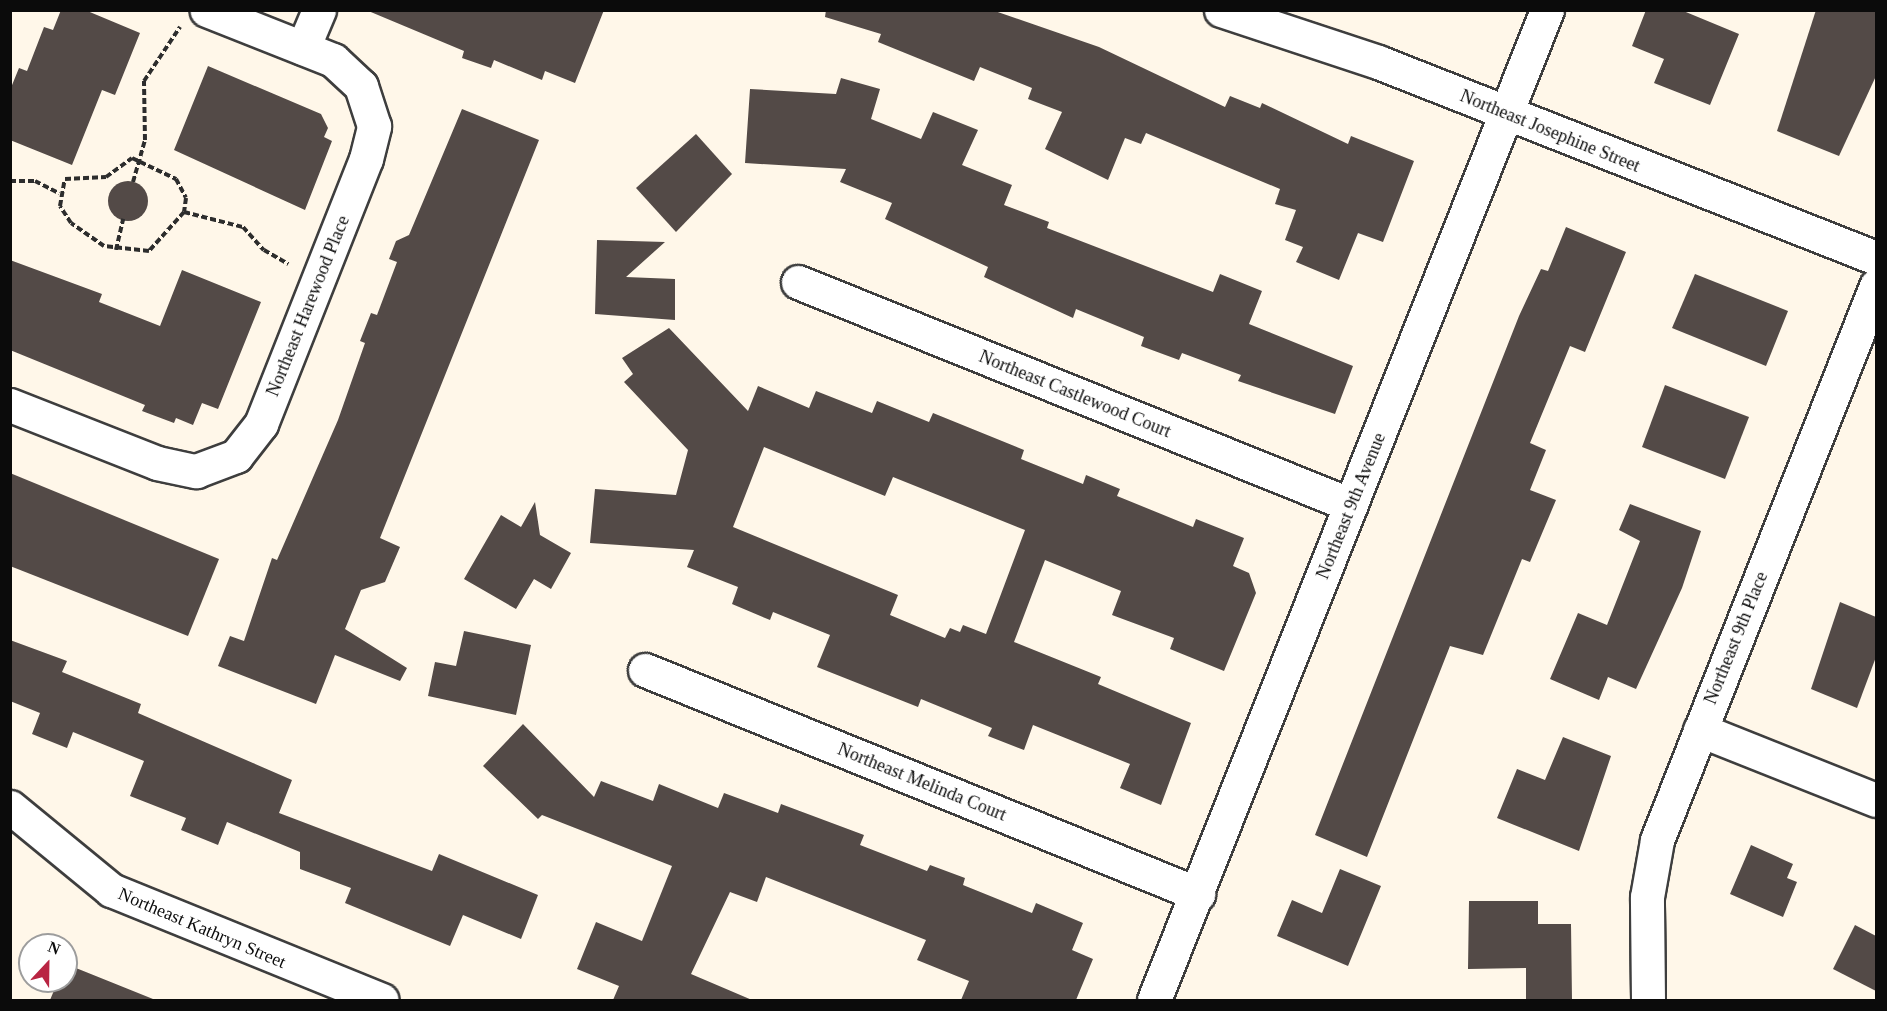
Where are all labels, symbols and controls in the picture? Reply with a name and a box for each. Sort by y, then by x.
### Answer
street label: Northeast Josephine Street [1457,85,1643,177]
street label: Northeast Harewood Place [262,213,354,399]
street label: Northeast Castlewood Court [976,346,1174,442]
street label: Northeast 9th Avenue [1312,429,1390,583]
street label: Northeast 9th Place [1700,569,1772,707]
street label: Northeast Melinda Court [835,738,1009,826]
street label: Northeast Kathryn Street [115,883,289,973]
north arrow [18,933,78,993]
text: N [46,938,63,958]

